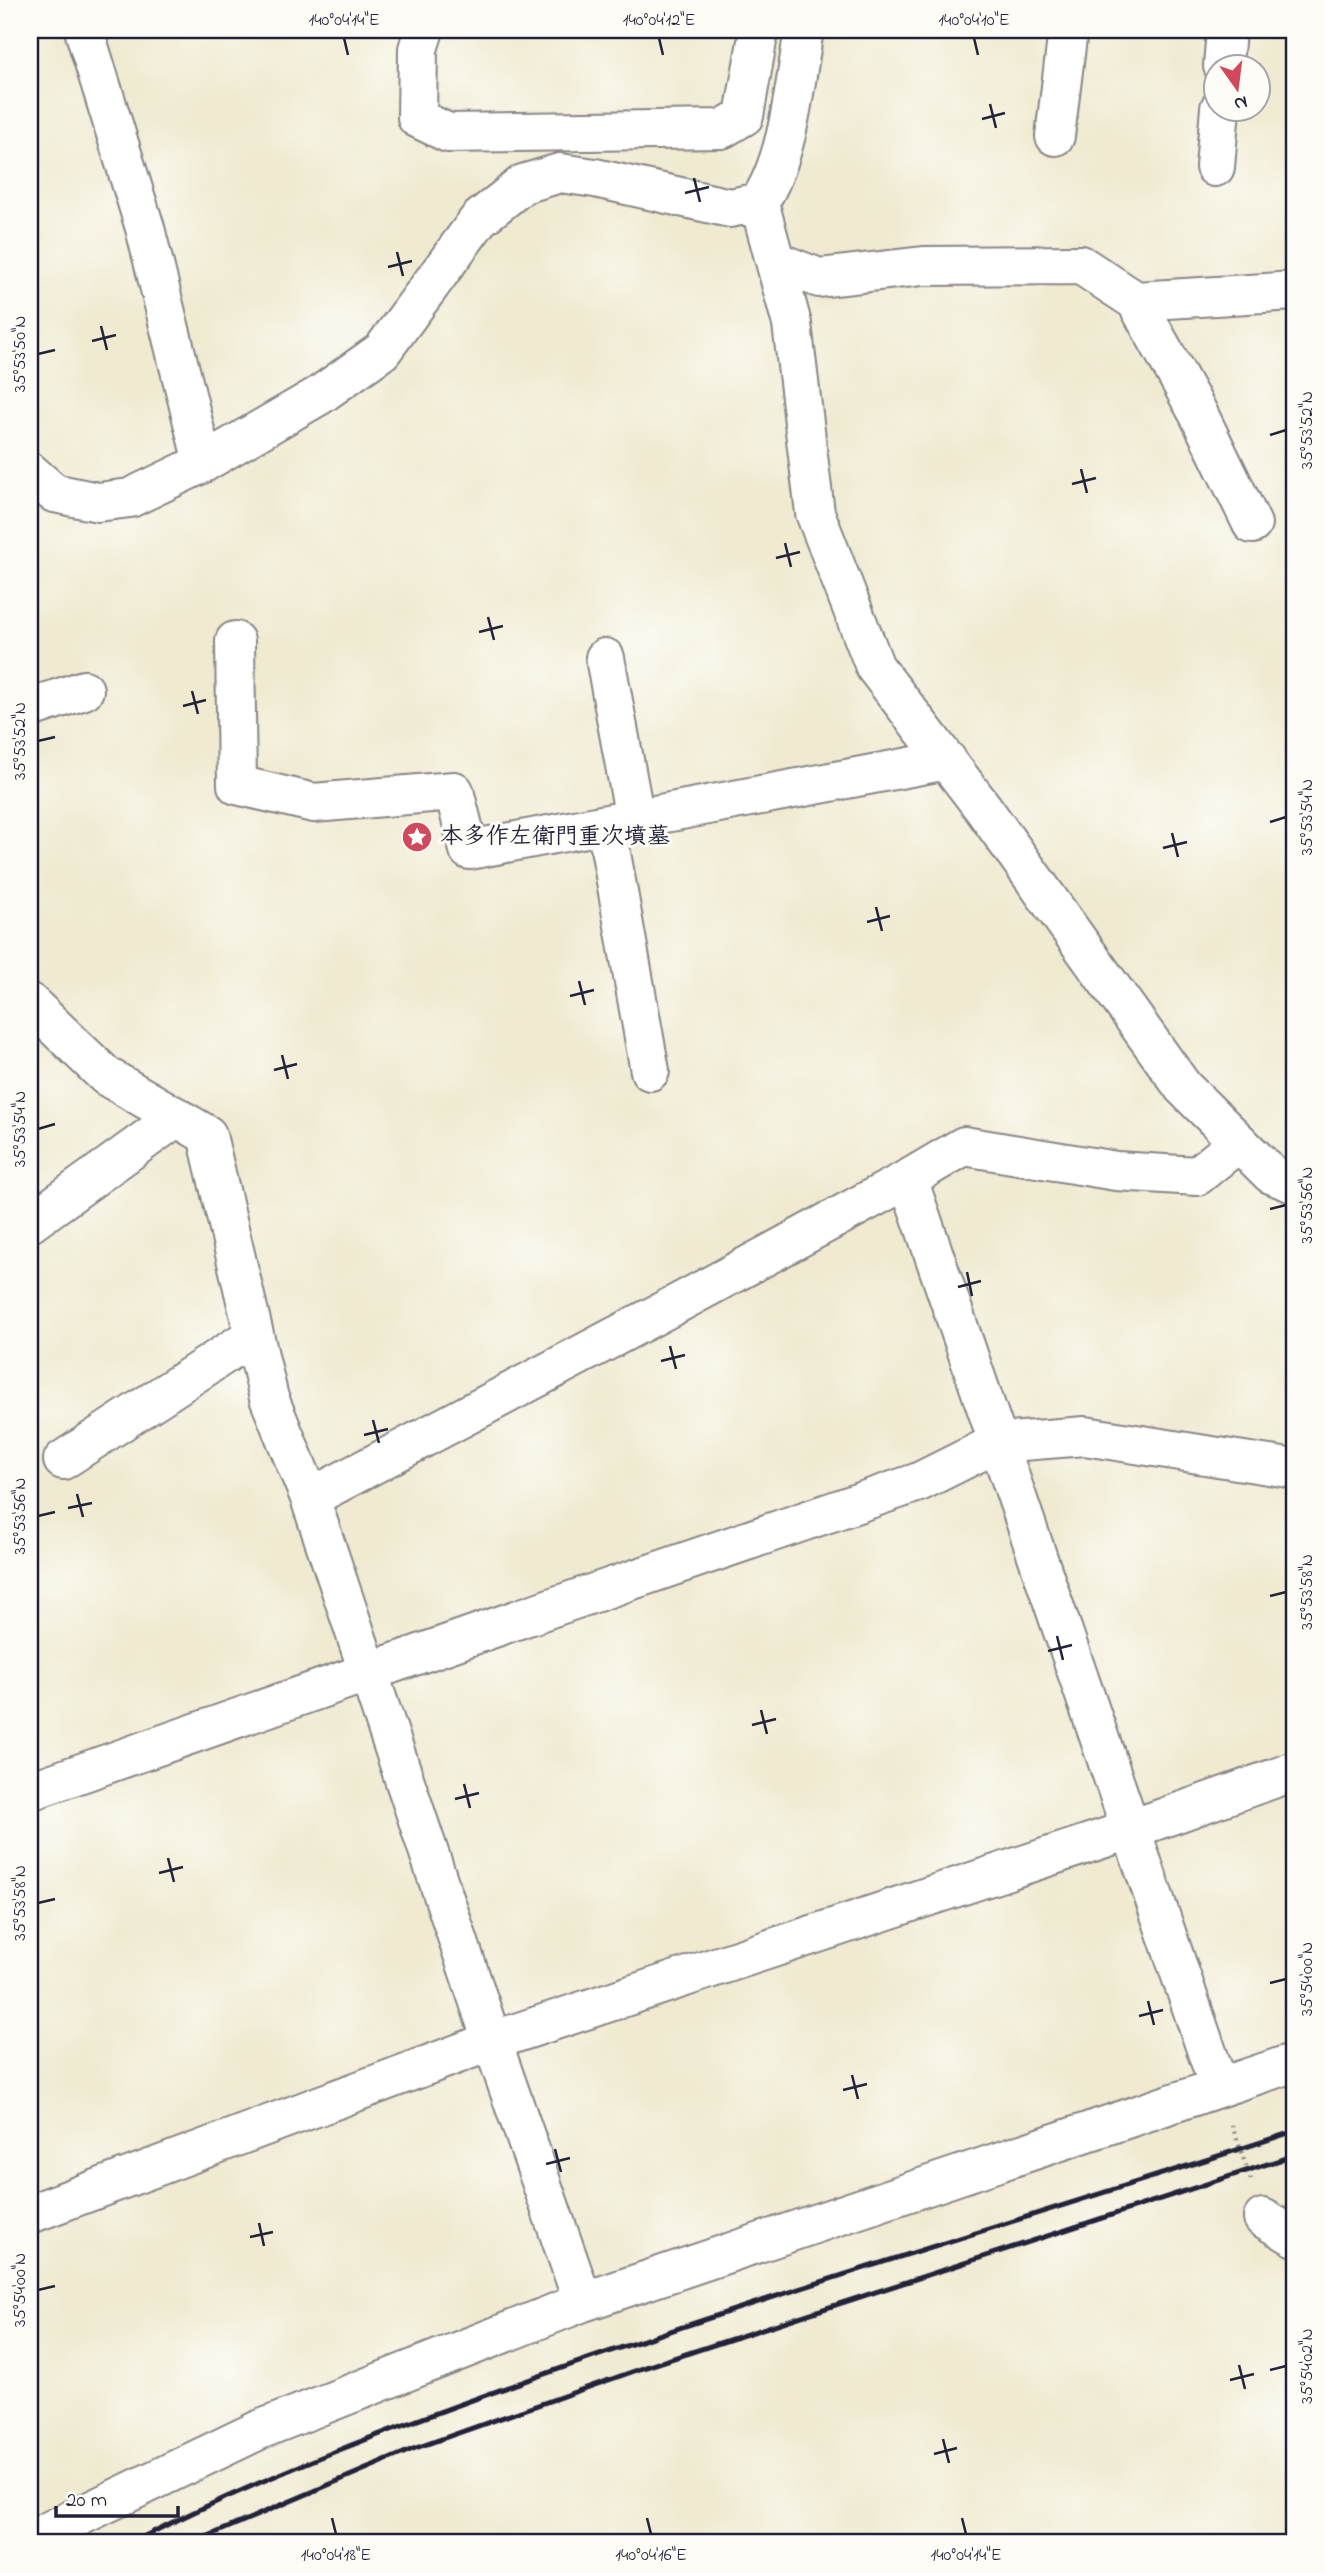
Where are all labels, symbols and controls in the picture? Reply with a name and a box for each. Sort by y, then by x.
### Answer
text: 140°04'14"E [308,8,380,34]
text: 140°04'12"E [623,8,695,34]
text: 140°04'10"E [938,8,1010,34]
north arrow [1202,52,1272,122]
text: N [1231,87,1250,117]
text: 35°53'50"N [8,316,34,392]
text: 35°53'52"N [1295,391,1321,469]
text: 35°53'52"N [8,702,34,780]
text: 35°53'54"N [1295,779,1321,855]
place icon: 本多作左衛門重次墳墓 [400,820,434,854]
place label: 本多作左衛門重次墳墓 [440,821,670,854]
text: 35°53'54"N [8,1091,34,1167]
text: 35°53'56"N [1295,1167,1321,1243]
text: 35°53'56"N [8,1478,34,1554]
text: 35°53'58"N [1295,1554,1321,1630]
text: 35°53'58"N [8,1865,34,1941]
text: 35°54'00"N [1295,1942,1321,2016]
text: 35°54'00"N [8,2253,34,2327]
text: 35°54'02"N [1295,2328,1321,2404]
scale bar [56,2475,178,2519]
text: 20 m [66,2486,107,2516]
text: 140°04'18"E [301,2543,371,2569]
text: 140°04'16"E [615,2543,687,2569]
text: 140°04'14"E [930,2543,1002,2569]

